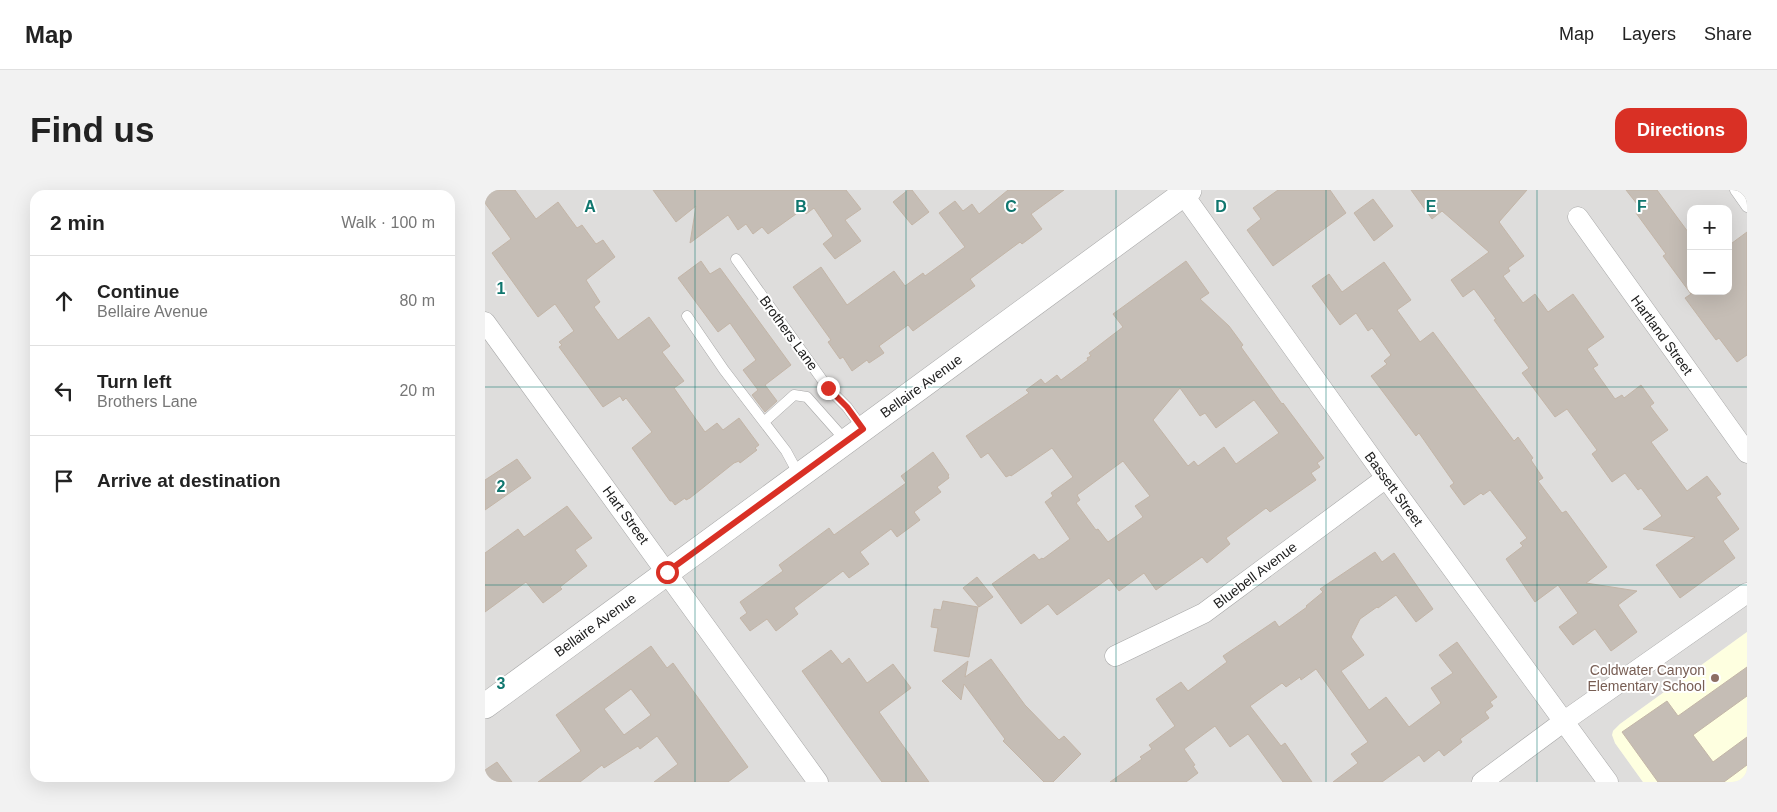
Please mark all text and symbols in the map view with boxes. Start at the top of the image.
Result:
text: Map [25,21,73,48]
text: Map [1559,24,1594,44]
text: Layers [1622,24,1676,44]
text: Share [1704,24,1752,44]
button: Directions [1615,108,1747,153]
text: Find us [30,110,154,149]
text: A [584,198,596,215]
text: B [795,198,807,215]
text: C [1005,198,1017,215]
text: D [1215,198,1227,215]
text: E [1426,198,1437,215]
text: F [1637,198,1647,215]
map controls [1687,205,1732,295]
button: + [1687,205,1732,250]
text: 2 min [50,211,105,234]
text: Walk · 100 m [341,214,435,231]
button: − [1687,250,1732,295]
text: 1 [497,280,506,297]
text: Continue [97,281,179,302]
icon: ahead [50,287,78,315]
text: 80 m [399,292,435,309]
street label: Hartland Street [1628,292,1696,378]
street label: Brothers Lane [757,293,821,373]
text: Bellaire Avenue [97,303,208,320]
street label: Bellaire Avenue [877,351,965,421]
text: Turn left [97,371,172,392]
icon: left [50,377,78,405]
route end [817,377,840,400]
text: 20 m [399,382,435,399]
text: Brothers Lane [97,393,198,410]
street label: Bassett Street [1362,449,1426,529]
icon: arrive [50,467,78,495]
text: Arrive at destination [97,470,281,491]
text: 2 [497,478,506,495]
street label: Hart Street [600,483,652,547]
street label: Bluebell Avenue [1210,538,1300,612]
route start [656,561,679,584]
street label: Bellaire Avenue [551,590,639,660]
place label: Coldwater Canyon Elementary School [1587,662,1705,694]
marker: Coldwater Canyon Elementary School [1709,672,1721,684]
text: 3 [497,675,506,692]

